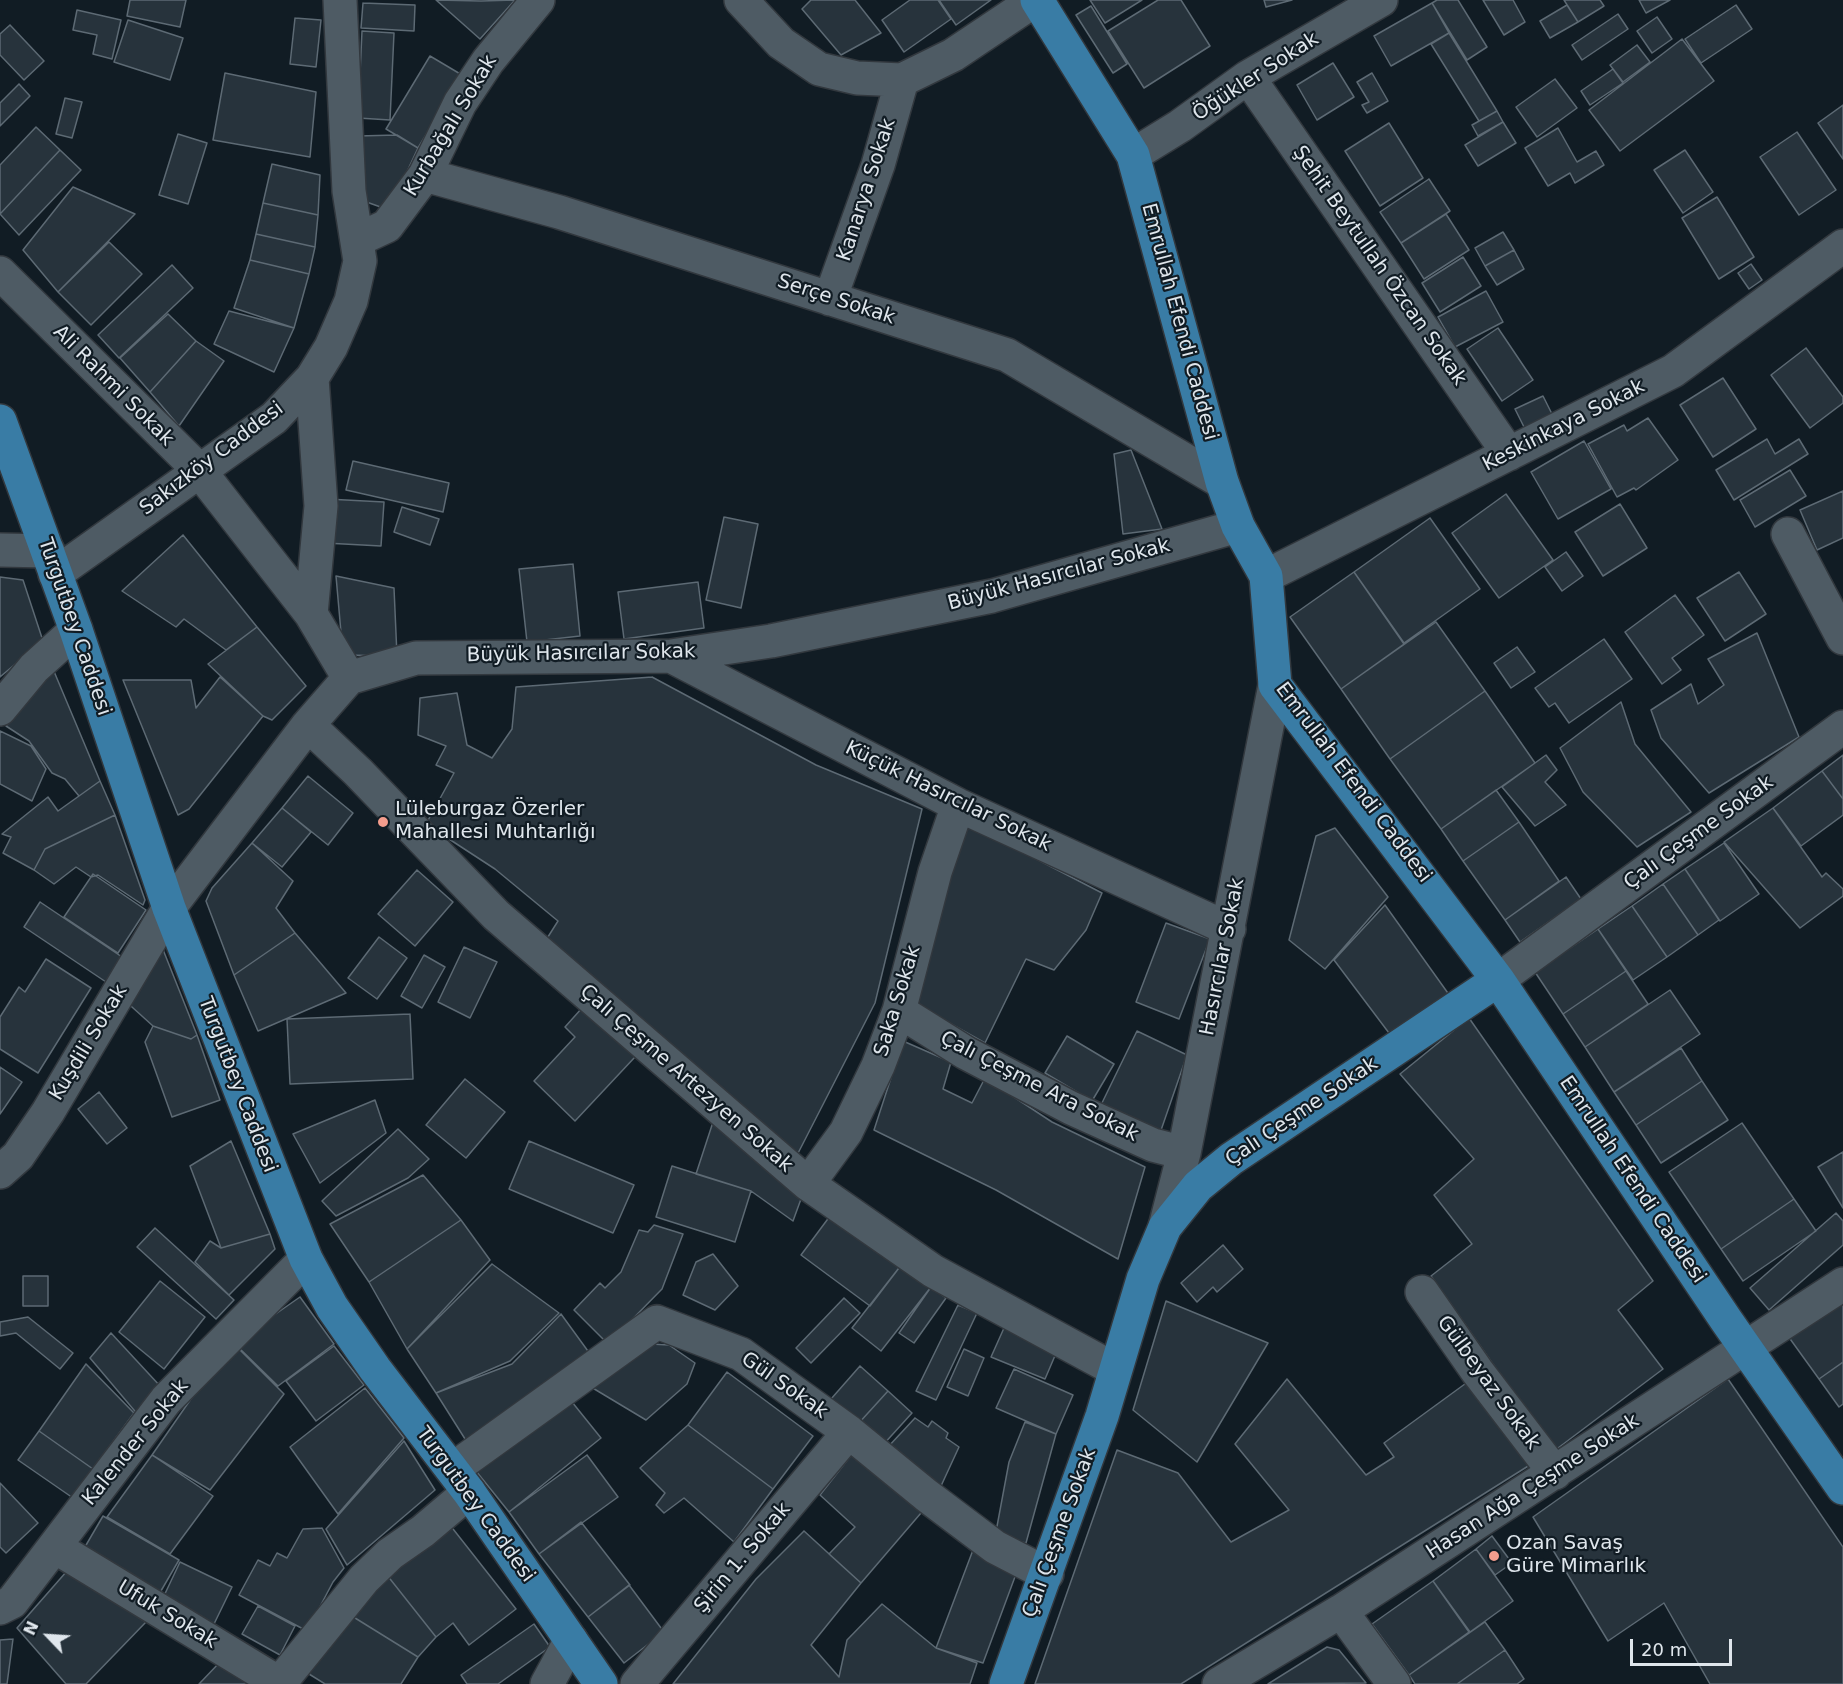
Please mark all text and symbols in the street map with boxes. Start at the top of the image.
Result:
street label: Öğükler Sokak [1189,27,1323,127]
street label: Kurbağalı Sokak [399,51,503,201]
street label: Kanarya Sokak [833,116,901,264]
street label: Şehit Beytullah Özcan Sokak [1287,142,1471,390]
street label: Emrullah Efendi Caddesi [1136,201,1222,443]
street label: Serçe Sokak [774,270,898,330]
street label: Ali Rahmi Sokak [48,321,178,451]
street label: Keskinkaya Sokak [1479,375,1649,477]
street label: Sakızköy Caddesi [135,397,289,521]
street label: Büyük Hasırcılar Sokak [945,534,1173,616]
street label: Turgutbey Caddesi [32,535,116,719]
street label: Büyük Hasırcılar Sokak [466,640,696,668]
street label: Emrullah Efendi Caddesi [1270,678,1436,888]
street label: Küçük Hasırcılar Sokak [841,737,1055,857]
street label: Çalı Çeşme Sokak [1620,771,1778,895]
place label: Lüleburgaz Özerler Mahallesi Muhtarlığı [395,798,595,845]
marker: Lüleburgaz Özerler Mahallesi Muhtarlığı [376,815,390,829]
street label: Hasırcılar Sokak [1196,876,1250,1038]
street label: Saka Sokak [870,943,926,1059]
street label: Çalı Çeşme Artezyen Sokak [575,980,797,1178]
street label: Kuşdili Sokak [45,981,133,1105]
street label: Turgutbey Caddesi [192,994,282,1176]
street label: Çalı Çeşme Ara Sokak [936,1027,1142,1147]
street label: Çalı Çeşme Sokak [1221,1052,1383,1172]
street label: Emrullah Efendi Caddesi [1554,1072,1710,1288]
street label: Gülbeyaz Sokak [1431,1311,1545,1455]
street label: Gül Sokak [736,1347,832,1425]
street label: Kalender Sokak [78,1375,194,1511]
street label: Hasan Ağa Çeşme Sokak [1422,1409,1644,1565]
street label: Turgutbey Caddesi [411,1423,539,1587]
street label: Çalı Çeşme Sokak [1018,1445,1102,1621]
street label: Şirin 1. Sokak [690,1498,796,1618]
place label: Ozan Savaş Güre Mimarlık [1506,1532,1646,1579]
marker: Ozan Savaş Güre Mimarlık [1487,1549,1501,1563]
street label: Ufuk Sokak [113,1576,221,1654]
north arrow [18,1606,78,1666]
text: N [20,1618,43,1638]
scale bar [1633,1627,1735,1665]
text: 20 m [1641,1639,1687,1660]

